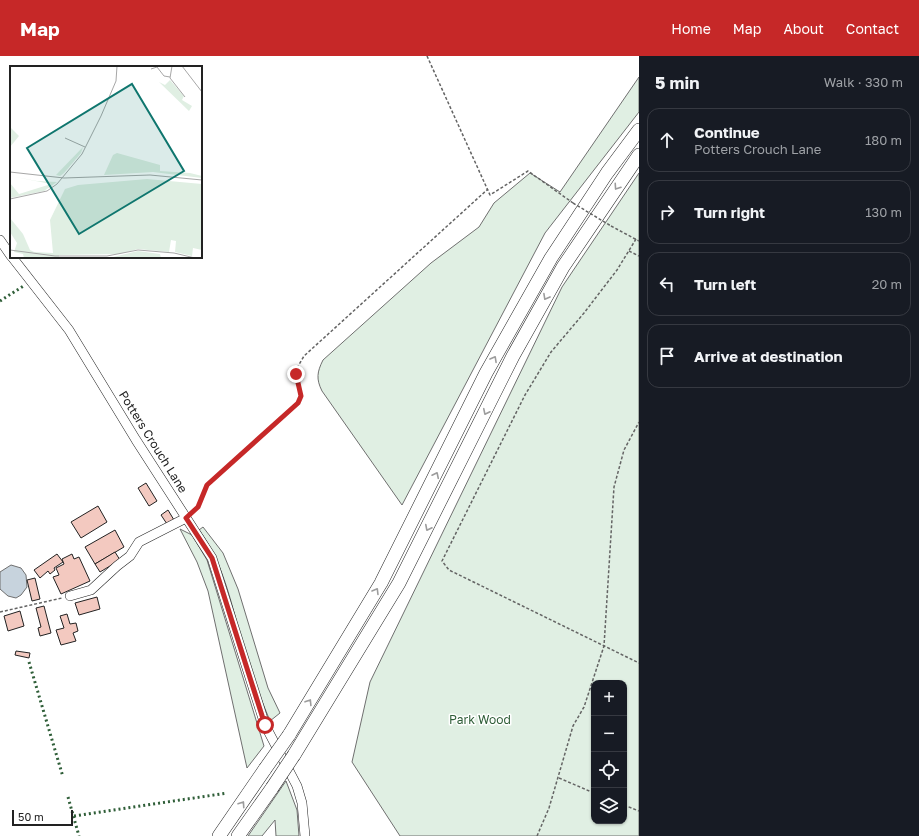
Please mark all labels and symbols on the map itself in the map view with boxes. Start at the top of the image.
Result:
inset map [10,66,202,258]
one-way arrow [615,183,622,190]
one-way arrow [544,292,551,300]
one-way arrow [490,356,497,363]
route end [287,365,305,383]
street label: Potters Crouch Lane [116,388,191,496]
one-way arrow [483,407,491,415]
one-way arrow [431,472,439,479]
one-way arrow [425,524,432,531]
one-way arrow [372,588,379,595]
one-way arrow [305,699,312,706]
park label: Park Wood [449,712,511,727]
route start [256,716,274,734]
one-way arrow [237,801,245,808]
scale bar [12,808,73,827]

